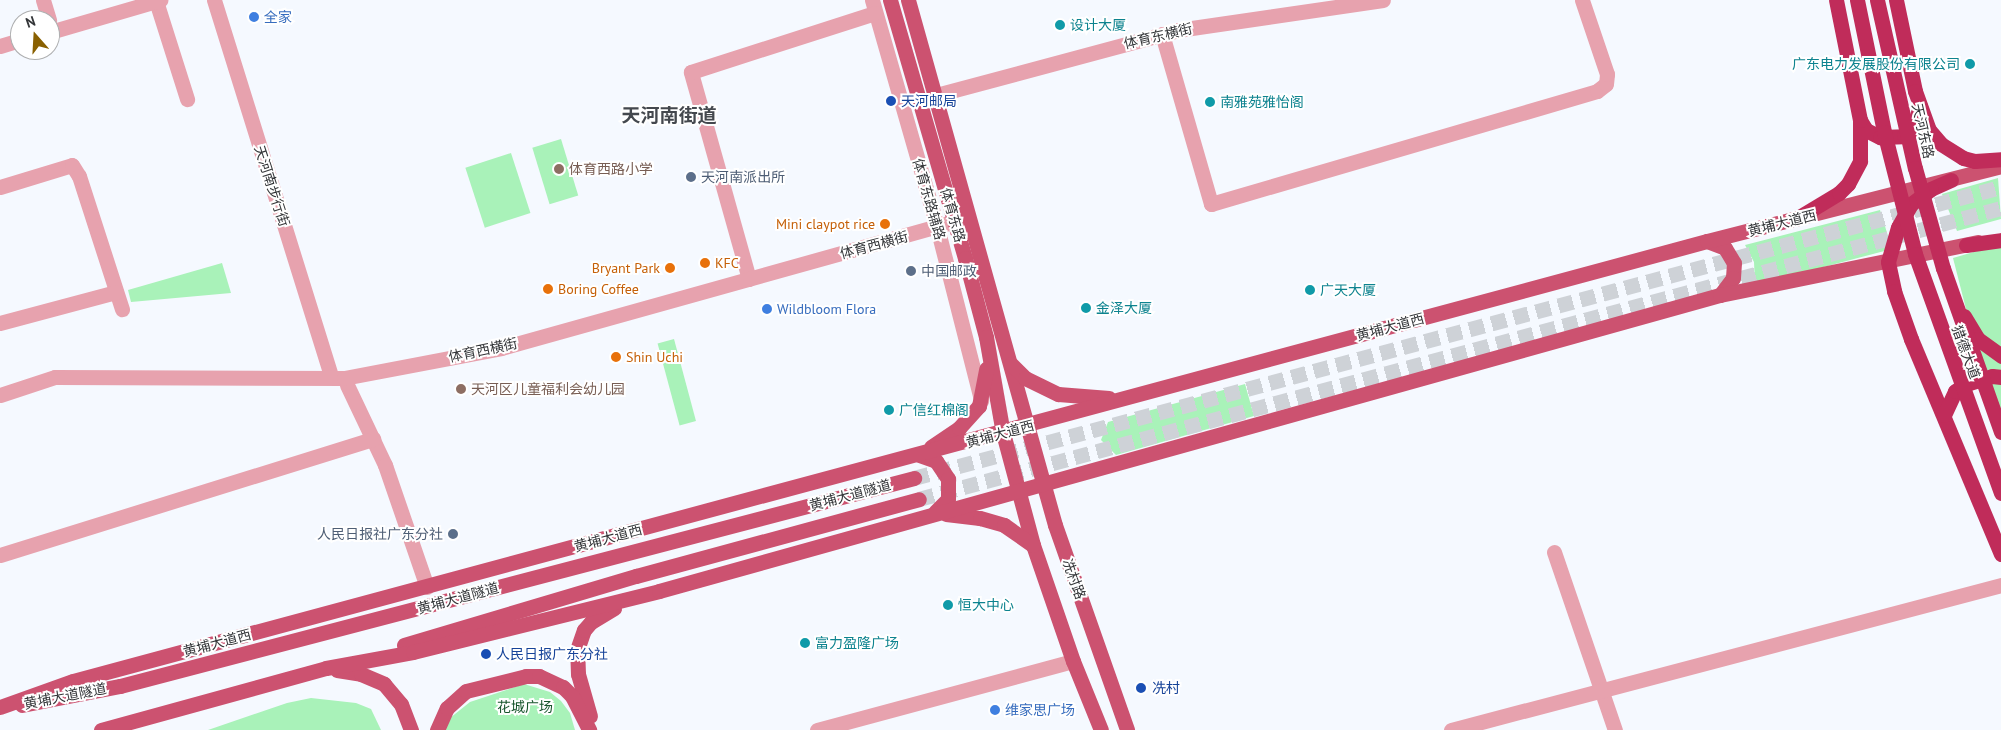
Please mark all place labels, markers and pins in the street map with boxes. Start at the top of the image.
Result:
place label: 全家 [264,9,292,25]
marker: 全家 [248,11,260,23]
place label: 设计大厦 [1070,17,1126,33]
marker: 设计大厦 [1054,19,1066,31]
place label: 广东电力发展股份有限公司 [1792,56,1960,72]
marker: 广东电力发展股份有限公司 [1964,58,1976,70]
place label: 天河邮局 [901,93,957,109]
place label: 南雅苑雅怡阁 [1220,94,1304,110]
marker: 天河邮局 [885,95,897,107]
marker: 南雅苑雅怡阁 [1204,96,1216,108]
place label: 体育西路小学 [569,161,653,177]
marker: 体育西路小学 [553,163,565,175]
place label: 天河南派出所 [701,169,785,185]
marker: 天河南派出所 [685,171,697,183]
place label: Mini claypot rice [776,216,875,232]
marker: Mini claypot rice [879,218,891,230]
place label: KFC [715,255,739,271]
marker: KFC [699,257,711,269]
place label: Bryant Park [592,260,660,276]
marker: Bryant Park [664,262,676,274]
place label: 中国邮政 [921,263,977,279]
marker: 中国邮政 [905,265,917,277]
place label: Boring Coffee [558,281,639,297]
place label: 广天大厦 [1320,282,1376,298]
marker: Boring Coffee [542,283,554,295]
marker: 广天大厦 [1304,284,1316,296]
place label: 金泽大厦 [1096,300,1152,316]
place label: Wildbloom Flora [777,301,876,317]
marker: 金泽大厦 [1080,302,1092,314]
marker: Wildbloom Flora [761,303,773,315]
place label: Shin Uchi [626,349,683,365]
marker: Shin Uchi [610,351,622,363]
place label: 天河区儿童福利会幼儿园 [471,381,625,397]
marker: 天河区儿童福利会幼儿园 [455,383,467,395]
place label: 广信红棉阁 [899,402,969,418]
marker: 广信红棉阁 [883,404,895,416]
place label: 人民日报社广东分社 [317,526,443,542]
marker: 人民日报社广东分社 [447,528,459,540]
place label: 恒大中心 [958,597,1014,613]
marker: 恒大中心 [942,599,954,611]
place label: 富力盈隆广场 [815,635,899,651]
marker: 富力盈隆广场 [799,637,811,649]
place label: 人民日报广东分社 [496,646,608,662]
marker: 人民日报广东分社 [480,648,492,660]
place label: 冼村 [1152,680,1180,696]
marker: 冼村 [1134,681,1148,695]
place label: 维家思广场 [1005,702,1075,718]
marker: 维家思广场 [989,704,1001,716]

